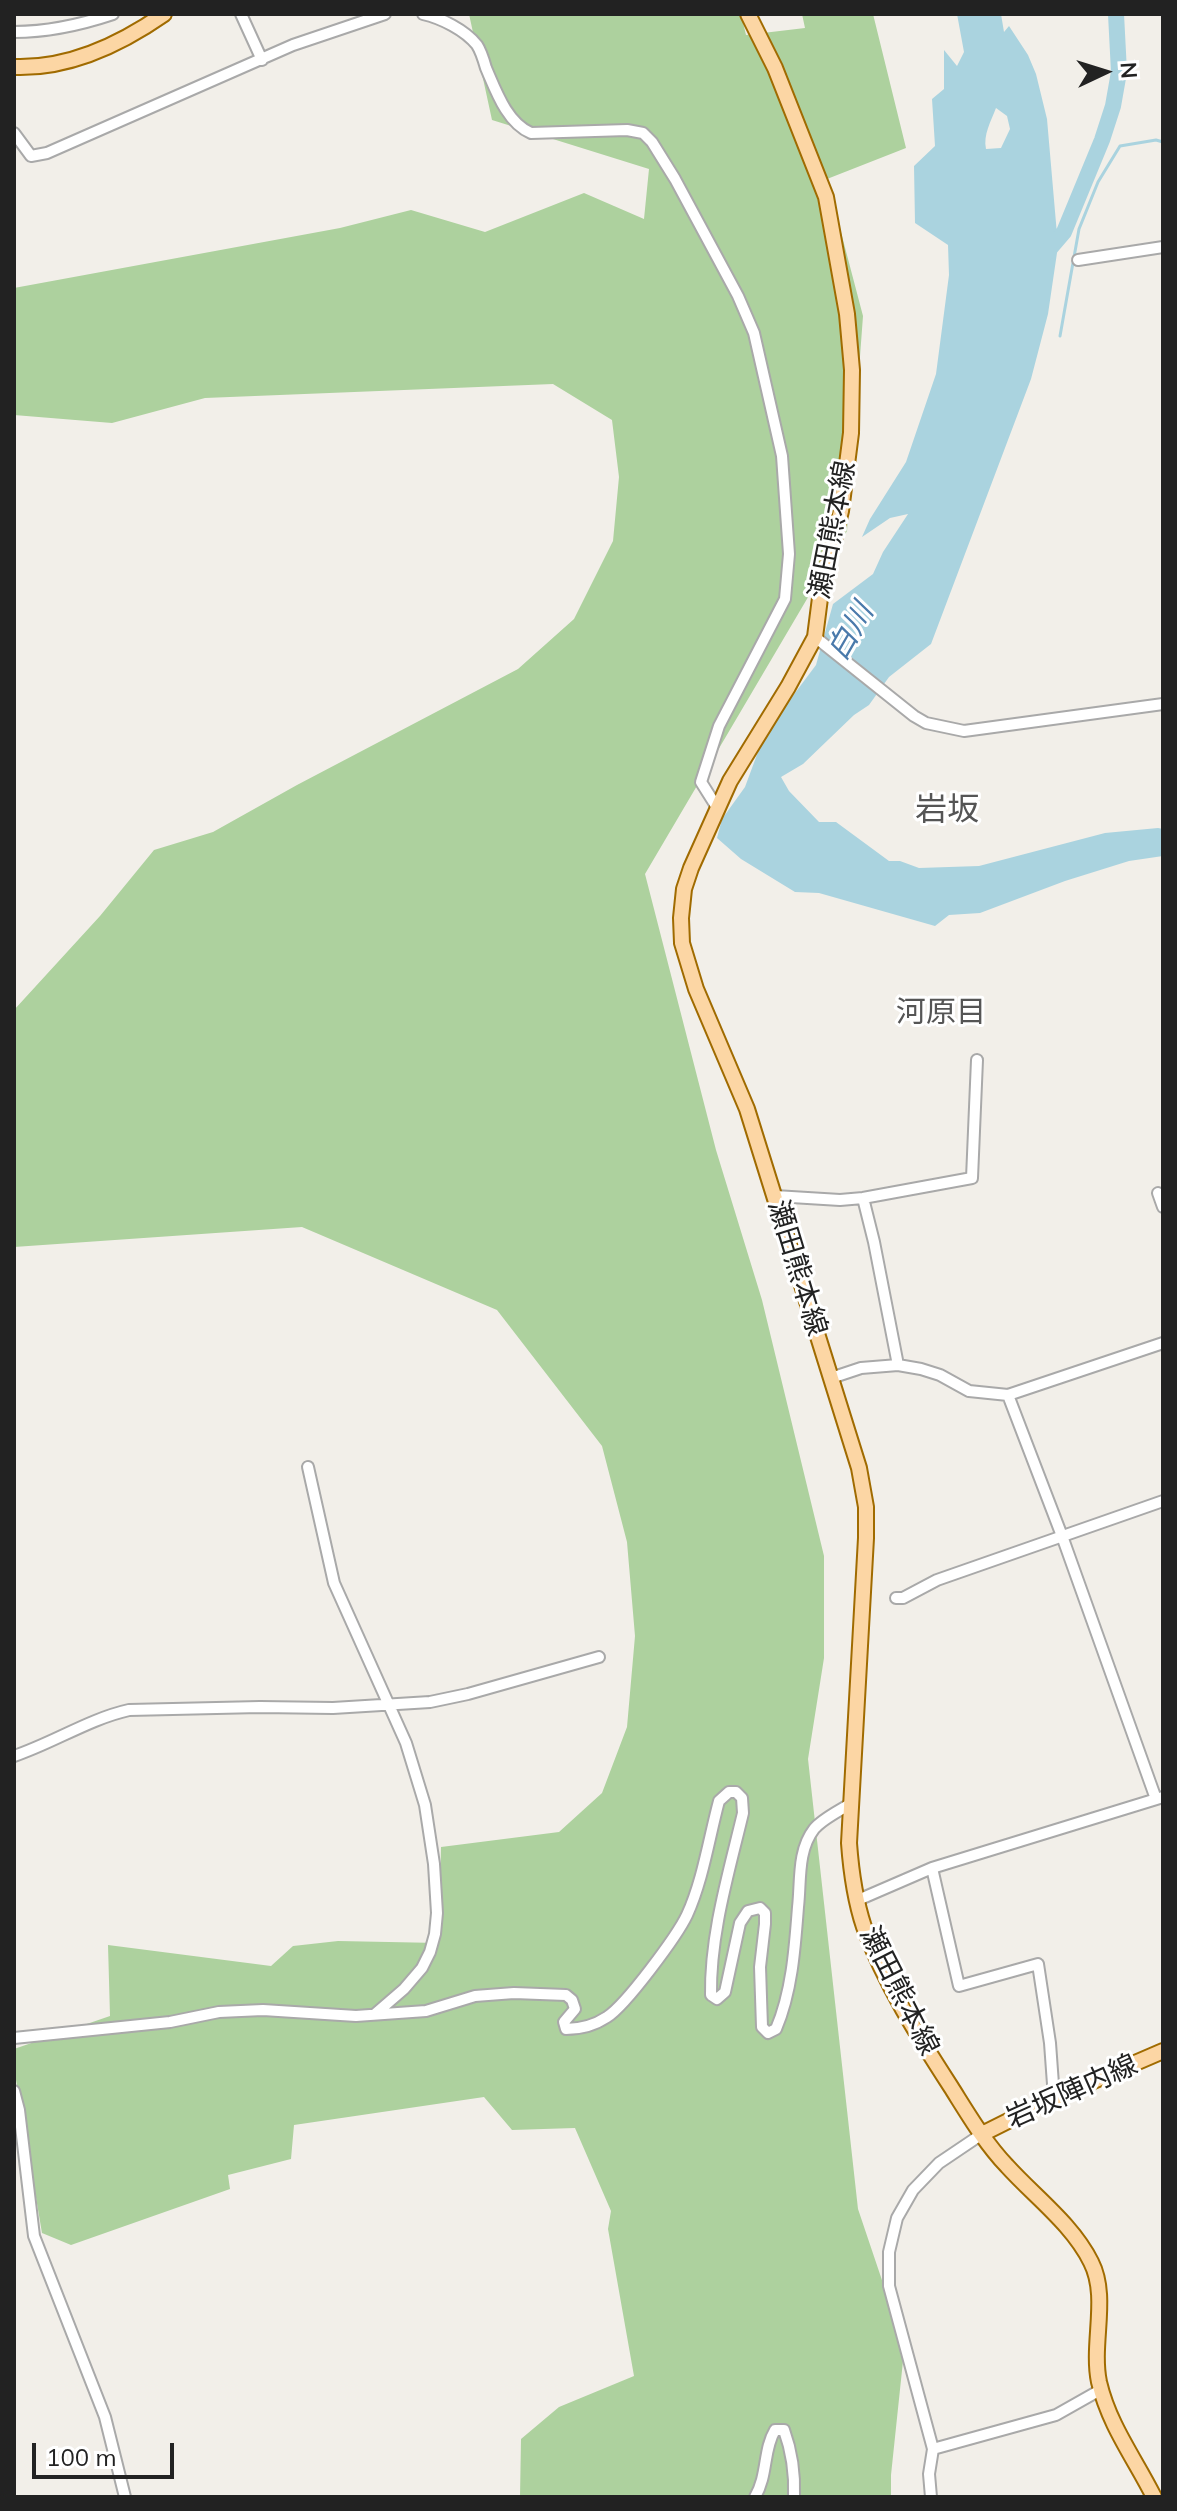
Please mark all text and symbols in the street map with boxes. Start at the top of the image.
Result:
north arrow [1065,32,1145,112]
text: N [1114,61,1143,80]
street label: 瀬田熊本線 [803,458,863,602]
water label: 白川 [820,597,882,667]
district label: 岩坂 [915,791,979,829]
district label: 河原目 [896,995,986,1031]
street label: 瀬田熊本線 [760,1196,834,1340]
street label: 瀬田熊本線 [852,1921,946,2061]
street label: 岩坂陣内線 [1001,2048,1143,2136]
scale bar [36,2427,178,2477]
text: 100 m [46,2442,117,2472]

